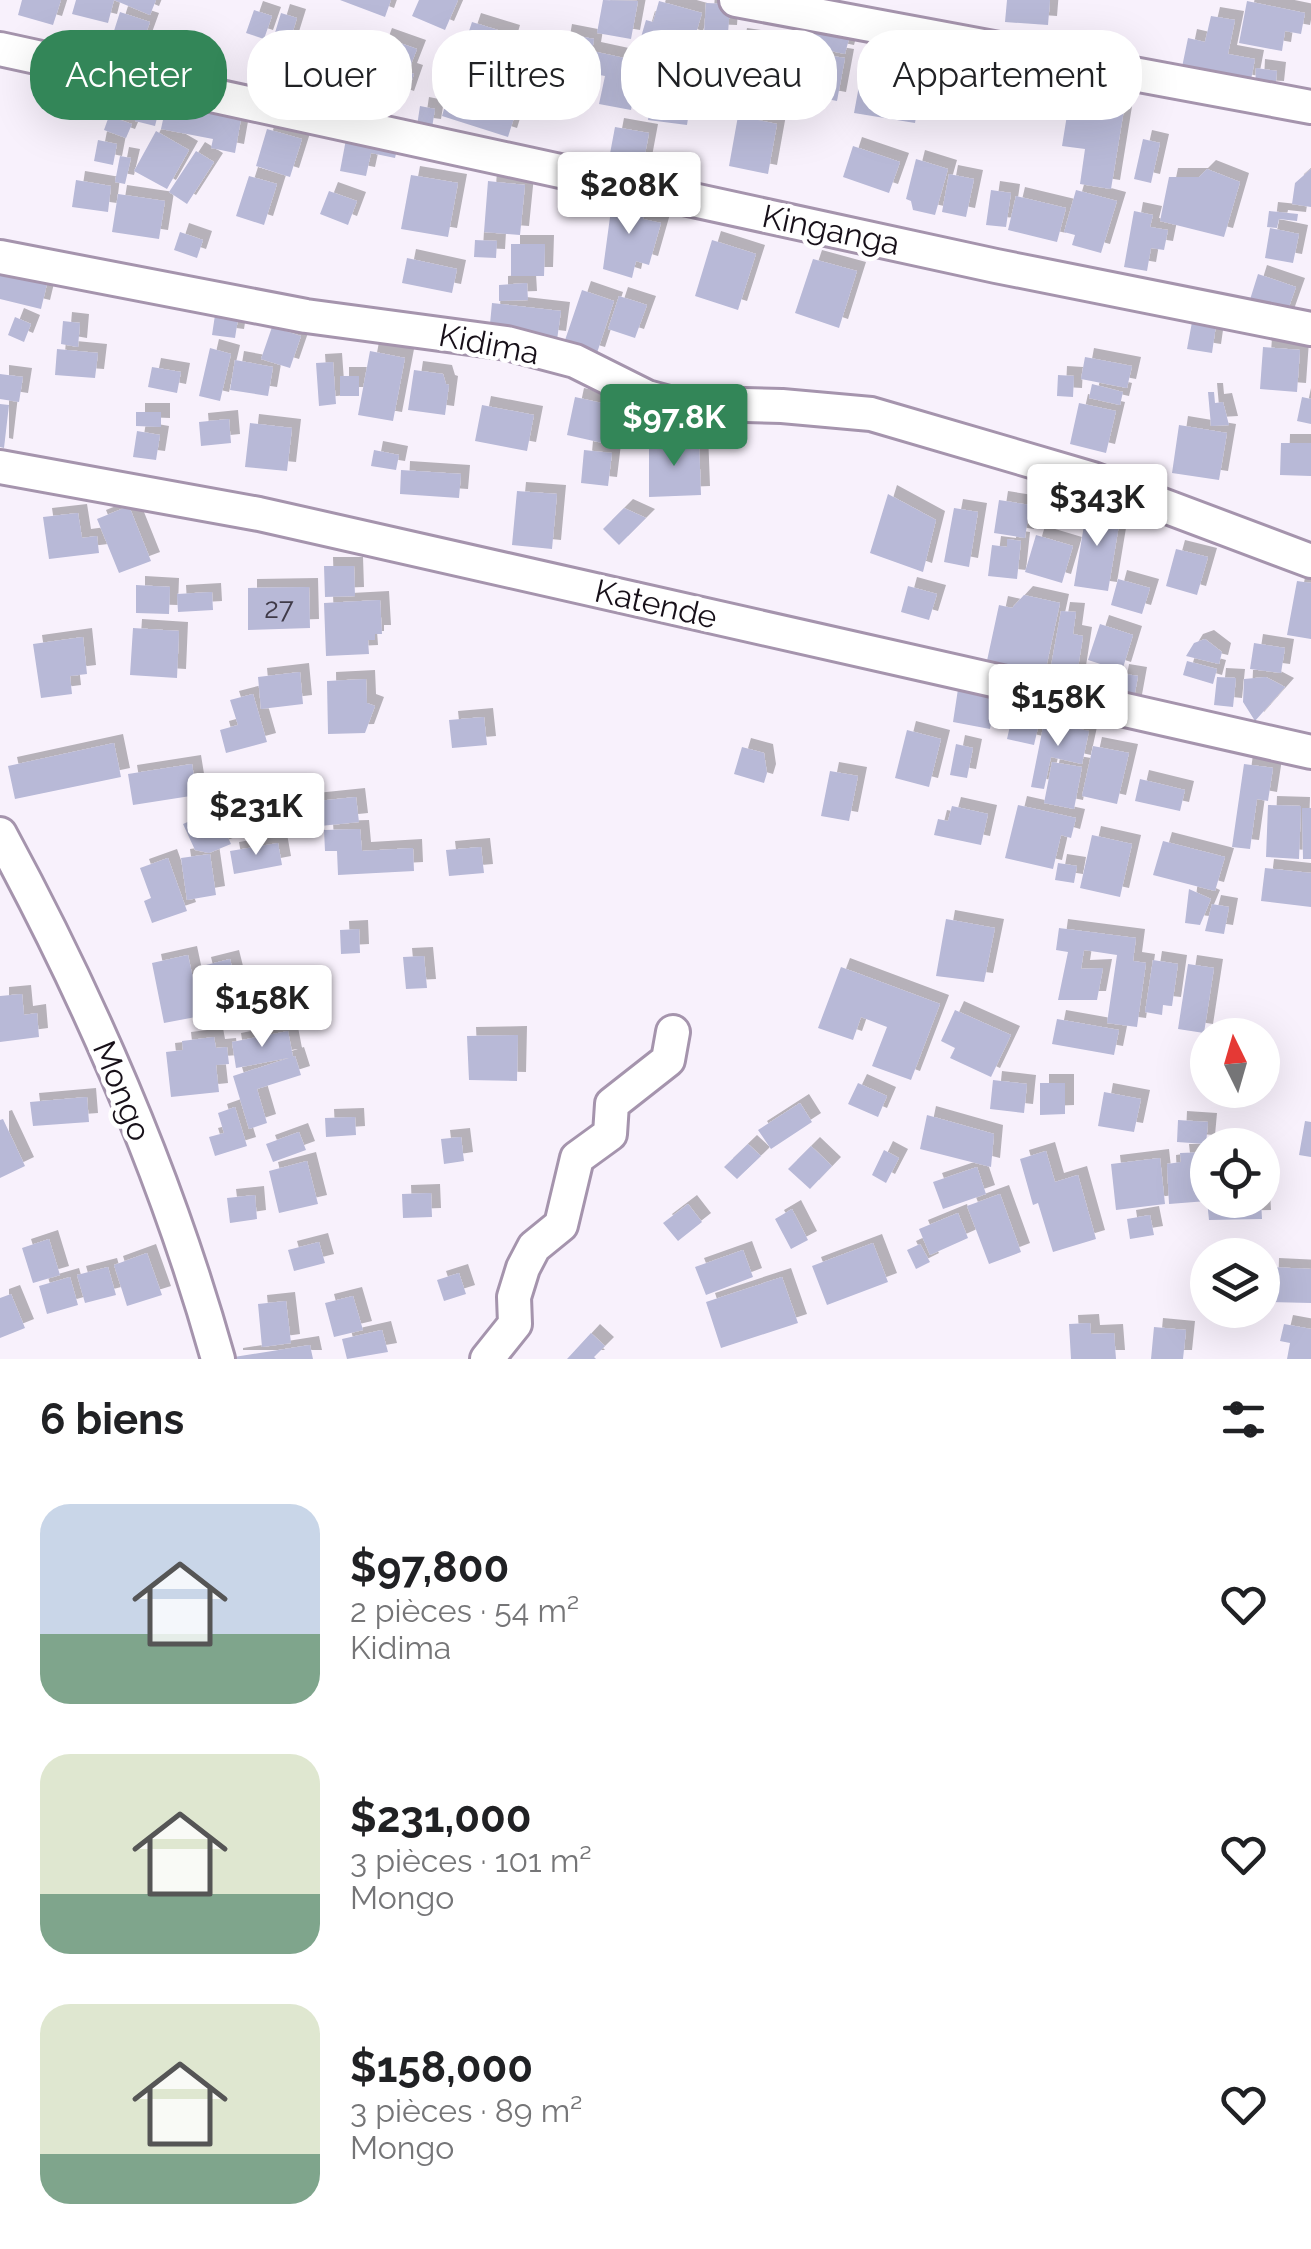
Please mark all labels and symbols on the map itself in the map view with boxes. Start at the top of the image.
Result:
pin: $208K [559,152,699,237]
street label: Kinganga [759,197,903,262]
street label: Kidima [436,316,542,371]
pin: $97.8K [593,384,755,469]
pin: $343K [1027,464,1167,549]
street label: Katende [591,571,721,636]
house number: 27 [264,592,294,625]
pin: $158K [988,664,1128,749]
pin: $231K [186,773,326,858]
pin: $158K [192,965,332,1050]
north arrow [1190,1018,1280,1108]
street label: Mongo [86,1036,159,1146]

